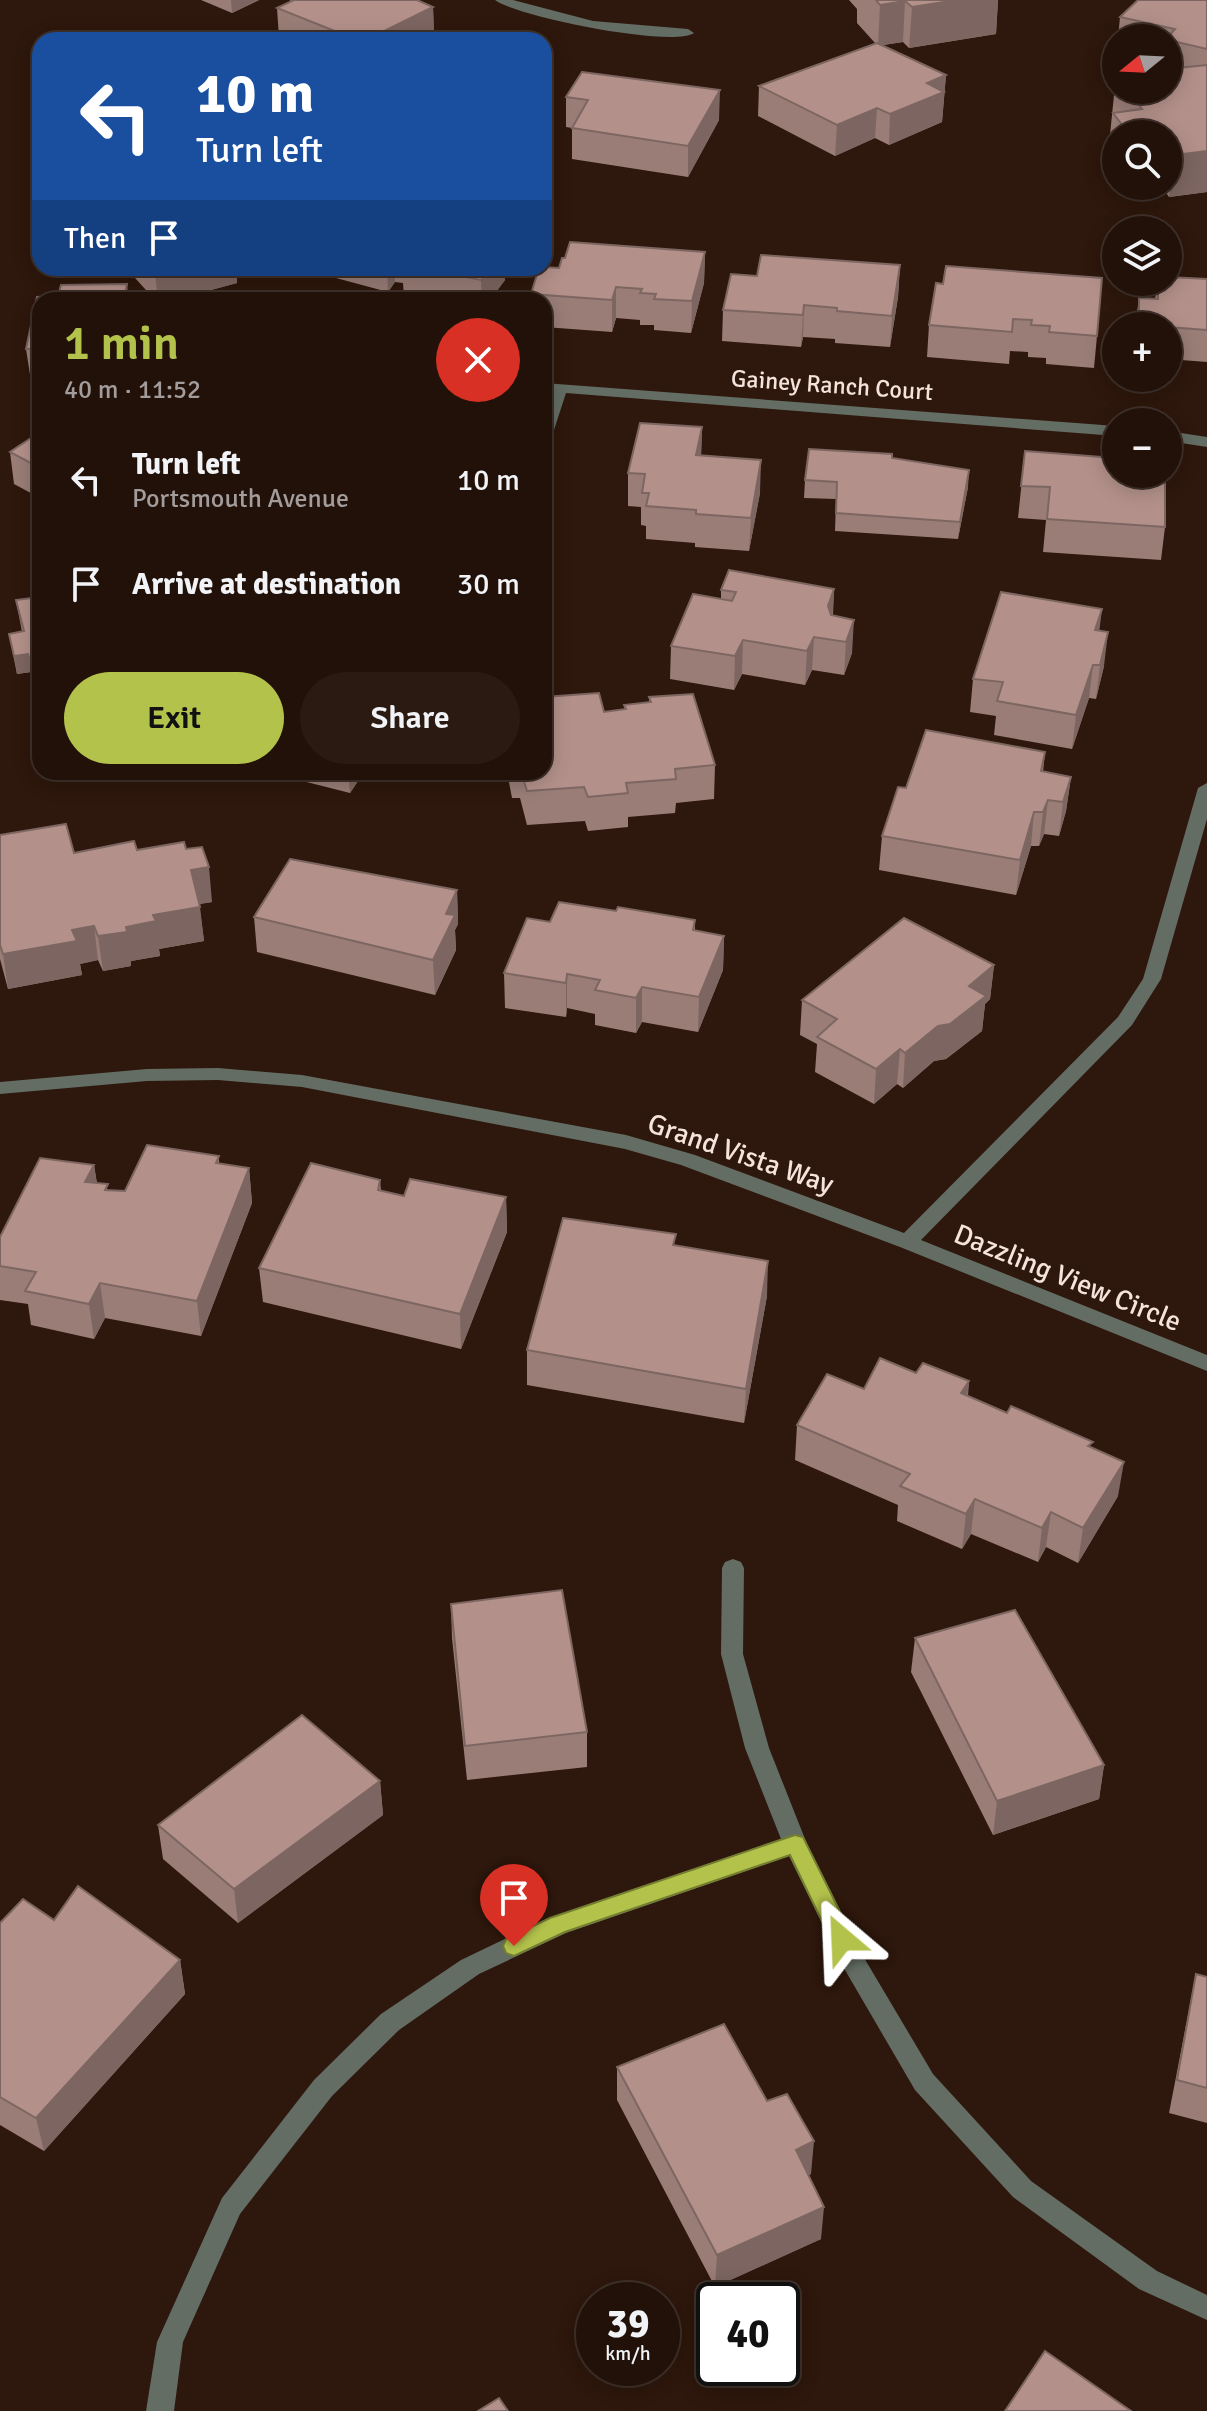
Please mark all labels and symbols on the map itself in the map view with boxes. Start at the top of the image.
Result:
north arrow [1102,24,1182,104]
street label: Gainey Ranch Court [730,363,934,407]
street label: Grand Vista Way [643,1106,838,1202]
street label: Dazzling View Circle [949,1217,1186,1339]
pin [480,1864,548,1946]
position arrow [800,1897,884,1981]
speed limit sign: 40 [696,2282,800,2386]

